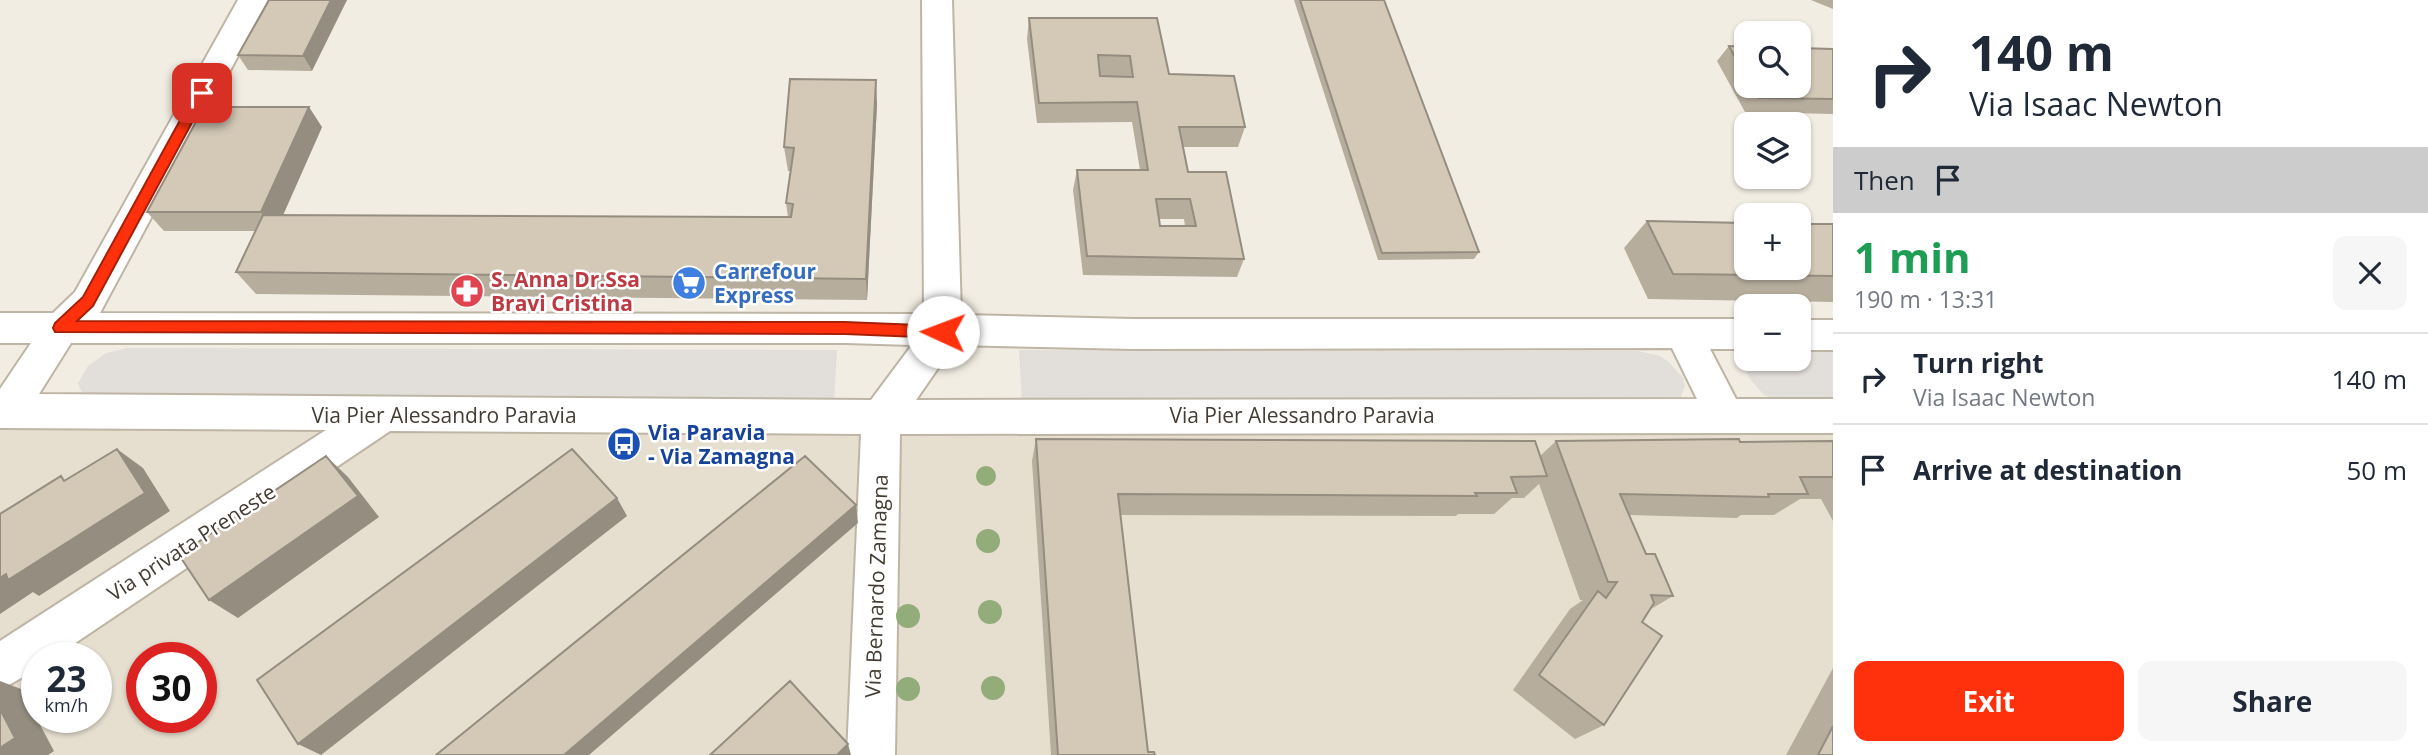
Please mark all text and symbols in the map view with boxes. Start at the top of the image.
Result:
text: 140 m [1969,19,2114,85]
map controls [1734,21,1811,371]
button: search [1734,21,1811,98]
icon: right [1854,28,1945,119]
pin [172,63,232,123]
icon: arrive [183,74,221,112]
text: Via Isaac Newton [1969,82,2223,125]
button: layers [1734,112,1811,189]
icon: arrive [1929,161,1967,199]
text: Then [1854,162,1915,198]
button: + [1734,203,1811,280]
text: 1 min [1854,228,1971,285]
button: close [2333,236,2407,310]
place label: Carrefour Express [714,257,816,309]
supermarket icon: Carrefour Express [670,264,708,302]
place label: S. Anna Dr.Ssa Bravi Cristina [491,265,640,317]
pharmacy icon: S. Anna Dr.Ssa Bravi Cristina [448,272,486,310]
text: 190 m · 13:31 [1854,283,1997,315]
button: − [1734,294,1811,371]
position arrow [906,295,980,369]
text: Turn right [1913,345,2044,381]
icon: right [1854,360,1892,398]
text: 140 m [2332,361,2407,397]
text: Via Isaac Newton [1913,381,2095,413]
street label: Via Pier Alessandro Paravia [311,401,577,429]
street label: Via Pier Alessandro Paravia [1169,401,1435,429]
place label: Via Paravia - Via Zamagna [648,418,795,470]
bus stop icon: Via Paravia - Via Zamagna [605,425,643,463]
icon: arrive [1854,451,1892,489]
text: Arrive at destination [1913,452,2182,488]
text: 50 m [2346,452,2407,488]
street label: Via Bernardo Zamagna [858,474,894,698]
street label: Via privata Preneste [101,477,281,607]
speed limit sign: 30 [126,642,217,733]
text: 23 [46,655,87,702]
button: Exit [1854,661,2124,741]
button: Share [2138,661,2407,741]
text: km/h [45,693,88,717]

